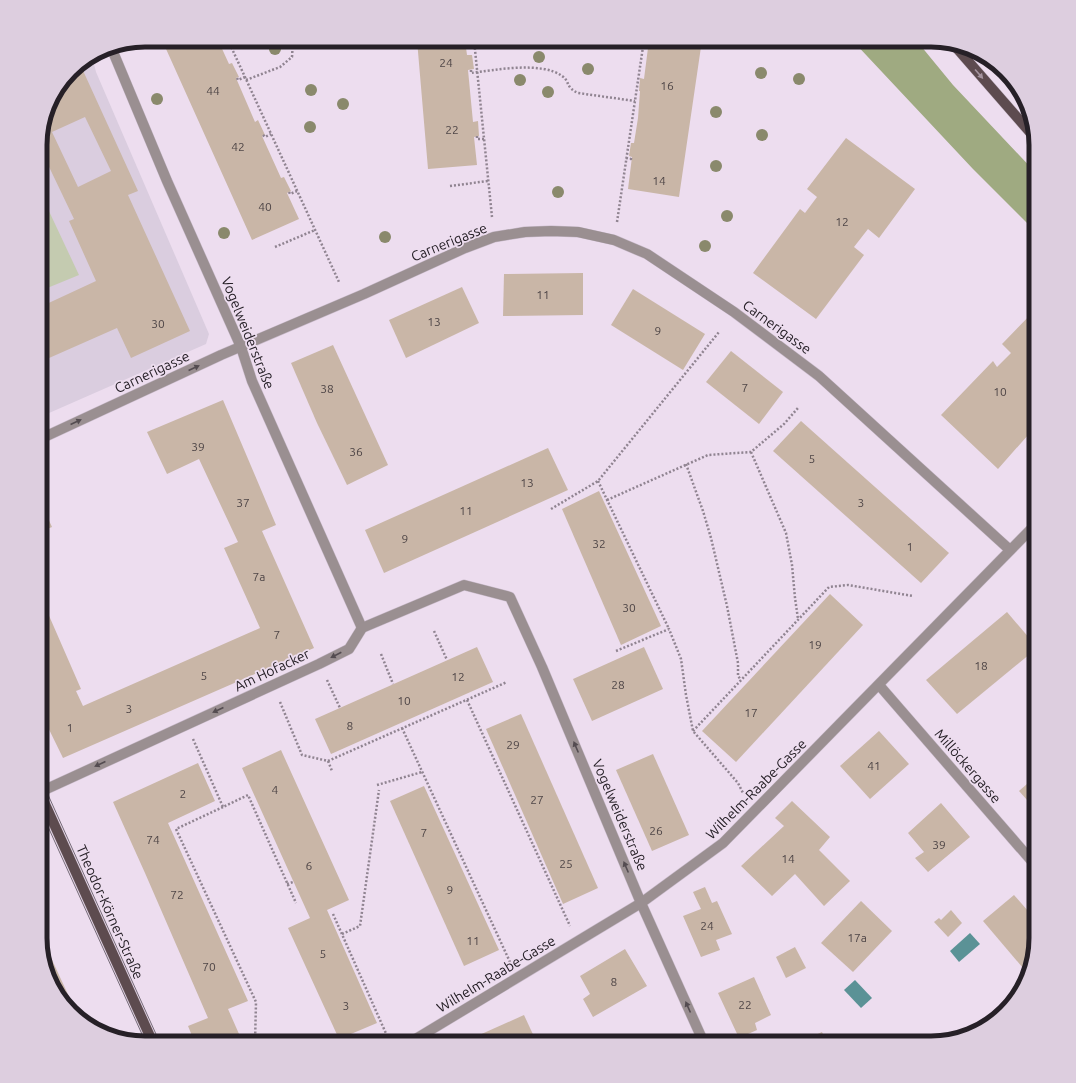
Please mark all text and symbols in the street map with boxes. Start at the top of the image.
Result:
house number: 24 [439,56,453,69]
one-way arrow [975,69,984,79]
house number: 16 [660,79,674,92]
house number: 44 [206,84,220,97]
house number: 22 [445,123,459,136]
house number: 42 [231,140,245,153]
house number: 14 [652,174,666,187]
house number: 40 [258,200,272,213]
house number: 12 [835,215,849,228]
street label: Carnerigasse [409,219,489,265]
street label: Vogelweiderstraße [218,275,278,391]
house number: 11 [536,288,550,301]
street label: Carnerigasse [740,297,814,357]
house number: 13 [427,315,441,328]
house number: 30 [151,317,165,330]
house number: 9 [655,324,661,337]
street label: Carnerigasse [112,348,192,396]
one-way arrow [188,365,199,371]
house number: 7 [742,381,748,394]
house number: 38 [320,382,334,395]
house number: 10 [993,385,1007,398]
one-way arrow [70,419,81,425]
house number: 39 [191,440,205,453]
house number: 36 [349,445,363,458]
house number: 5 [809,452,815,465]
house number: 13 [520,476,534,489]
house number: 37 [236,496,250,509]
house number: 3 [858,496,864,509]
house number: 11 [459,504,473,517]
house number: 9 [402,532,408,545]
house number: 32 [592,537,606,550]
house number: 1 [907,540,913,553]
house number: 7a [253,570,265,583]
house number: 30 [622,601,636,614]
house number: 7 [274,628,280,641]
house number: 19 [808,638,822,651]
street label: Am Hofacker [232,645,313,694]
one-way arrow [330,652,342,658]
house number: 18 [974,659,988,672]
house number: 5 [201,669,207,682]
house number: 12 [451,670,465,683]
house number: 28 [611,678,625,691]
house number: 10 [397,694,411,707]
house number: 3 [126,702,132,715]
house number: 17 [744,706,758,719]
one-way arrow [212,707,224,713]
house number: 8 [347,719,354,732]
house number: 1 [67,721,73,734]
street label: Millöckergasse [932,726,1004,806]
street label: Wilhelm-Raabe-Gasse [703,736,809,842]
house number: 29 [506,738,520,751]
one-way arrow [573,741,579,752]
street label: Vogelweiderstraße [589,757,651,873]
house number: 41 [867,759,881,772]
one-way arrow [94,761,106,767]
house number: 4 [272,783,279,796]
house number: 2 [180,787,186,800]
house number: 27 [530,793,544,806]
house number: 26 [649,824,663,837]
house number: 7 [421,826,427,839]
house number: 74 [146,833,160,846]
house number: 39 [932,838,946,851]
street label: Theodor-Körner-Straße [73,842,147,982]
house number: 14 [781,852,795,865]
house number: 25 [559,857,573,870]
house number: 6 [306,859,313,872]
one-way arrow [623,860,629,872]
house number: 9 [447,883,453,896]
house number: 72 [170,888,184,901]
house number: 24 [700,919,714,932]
house number: 17a [847,931,867,944]
street label: Wilhelm-Raabe-Gasse [434,932,558,1016]
house number: 11 [466,934,480,947]
house number: 5 [320,947,326,960]
house number: 70 [202,960,216,973]
house number: 8 [611,975,618,988]
house number: 22 [738,998,752,1011]
house number: 3 [343,999,349,1012]
one-way arrow [685,1002,691,1013]

